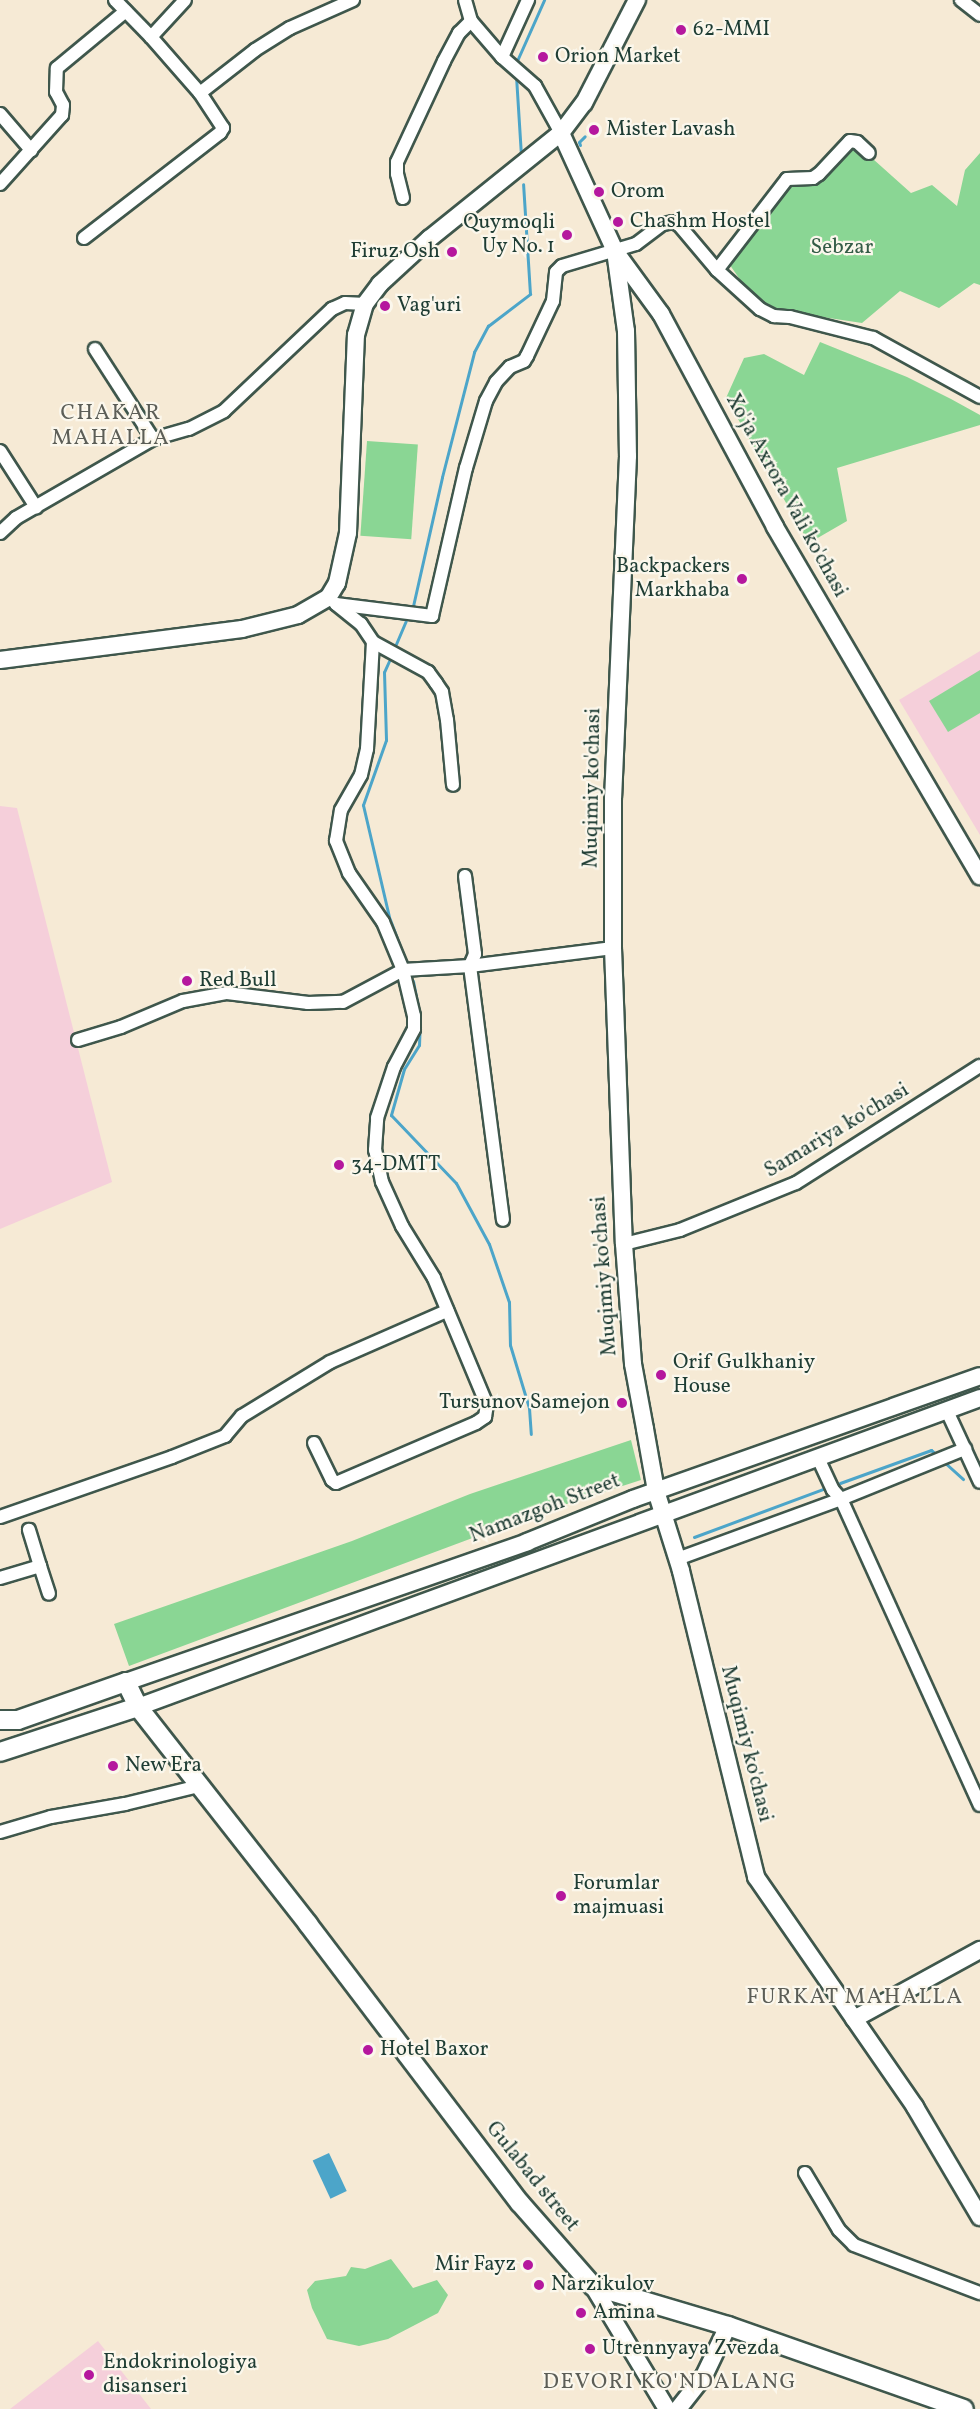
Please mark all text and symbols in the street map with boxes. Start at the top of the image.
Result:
place label: 62-MMI [693,17,770,43]
marker: 62-MMI [674,23,688,37]
place label: Orion Market [555,44,681,70]
marker: Orion Market [536,50,550,64]
place label: Mister Lavash [606,117,736,143]
marker: Mister Lavash [587,123,601,137]
place label: Orom [611,179,665,205]
marker: Orom [592,185,606,199]
place label: Chashm Hostel [630,209,770,235]
place label: Quymoqli Uy No. 1 [463,210,555,260]
marker: Chashm Hostel [611,215,625,229]
marker: Quymoqli Uy No. 1 [560,228,574,242]
park label: Sebzar [811,235,873,261]
place label: Firuz Osh [350,239,440,265]
marker: Firuz Osh [445,245,459,259]
place label: Vag'uri [397,293,461,319]
marker: Vag'uri [378,299,392,313]
street label: Xo'ja Axrora Vali ko'chasi [719,390,853,602]
district label: CHAKAR MAHALLA [52,400,170,452]
place label: Backpackers Markhaba [616,554,730,604]
marker: Backpackers Markhaba [735,572,749,586]
street label: Muqimiy ko'chasi [579,707,607,869]
place label: Red Bull [199,968,276,994]
marker: Red Bull [180,974,194,988]
street label: Samariya ko'chasi [760,1078,914,1184]
place label: 34-DMTT [351,1152,440,1178]
marker: 34-DMTT [332,1158,346,1172]
street label: Muqimiy ko'chasi [587,1195,623,1357]
place label: Orif Gulkhaniy House [673,1350,813,1400]
marker: Orif Gulkhaniy House [654,1368,668,1382]
place label: Tursunov Samejon [438,1390,610,1416]
marker: Tursunov Samejon [615,1396,629,1410]
street label: Namazgoh Street [466,1469,624,1549]
street label: Muqimiy ko'chasi [714,1663,778,1825]
place label: New Era [125,1753,203,1779]
marker: New Era [106,1759,120,1773]
place label: Forumlar majmuasi [573,1871,664,1921]
marker: Forumlar majmuasi [554,1889,568,1903]
district label: FURKAT MAHALLA [746,1985,964,2011]
place label: Hotel Baxor [380,2037,488,2063]
marker: Hotel Baxor [361,2043,375,2057]
street label: Gulabad street [480,2117,584,2237]
place label: Mir Fayz [435,2252,516,2278]
marker: Mir Fayz [521,2258,535,2272]
place label: Narzikulov [551,2272,654,2298]
marker: Narzikulov [532,2278,546,2292]
place label: Amina [593,2300,656,2326]
marker: Amina [574,2306,588,2320]
place label: Utrennyaya Zvezda [602,2336,780,2362]
marker: Utrennyaya Zvezda [583,2342,597,2356]
place label: Endokrinologiya disanseri [103,2350,257,2400]
marker: Endokrinologiya disanseri [80,2366,98,2384]
district label: DEVORI KO'NDALANG [543,2370,797,2396]

